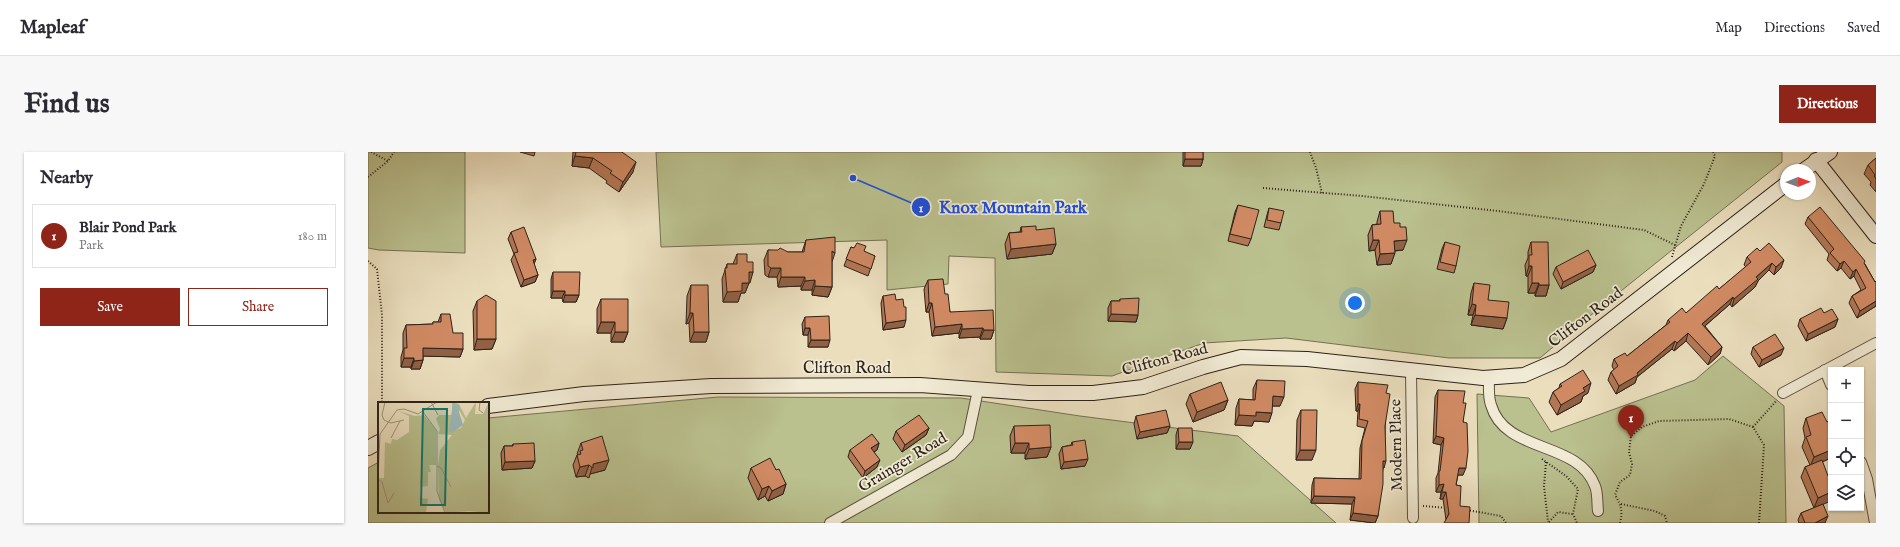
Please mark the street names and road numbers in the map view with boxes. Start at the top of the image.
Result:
street label: Clifton Road [1545,283,1628,352]
street label: Clifton Road [1120,339,1211,381]
street label: Clifton Road [803,359,892,379]
street label: Modern Place [1386,399,1408,491]
street label: Grainger Road [855,428,951,497]

